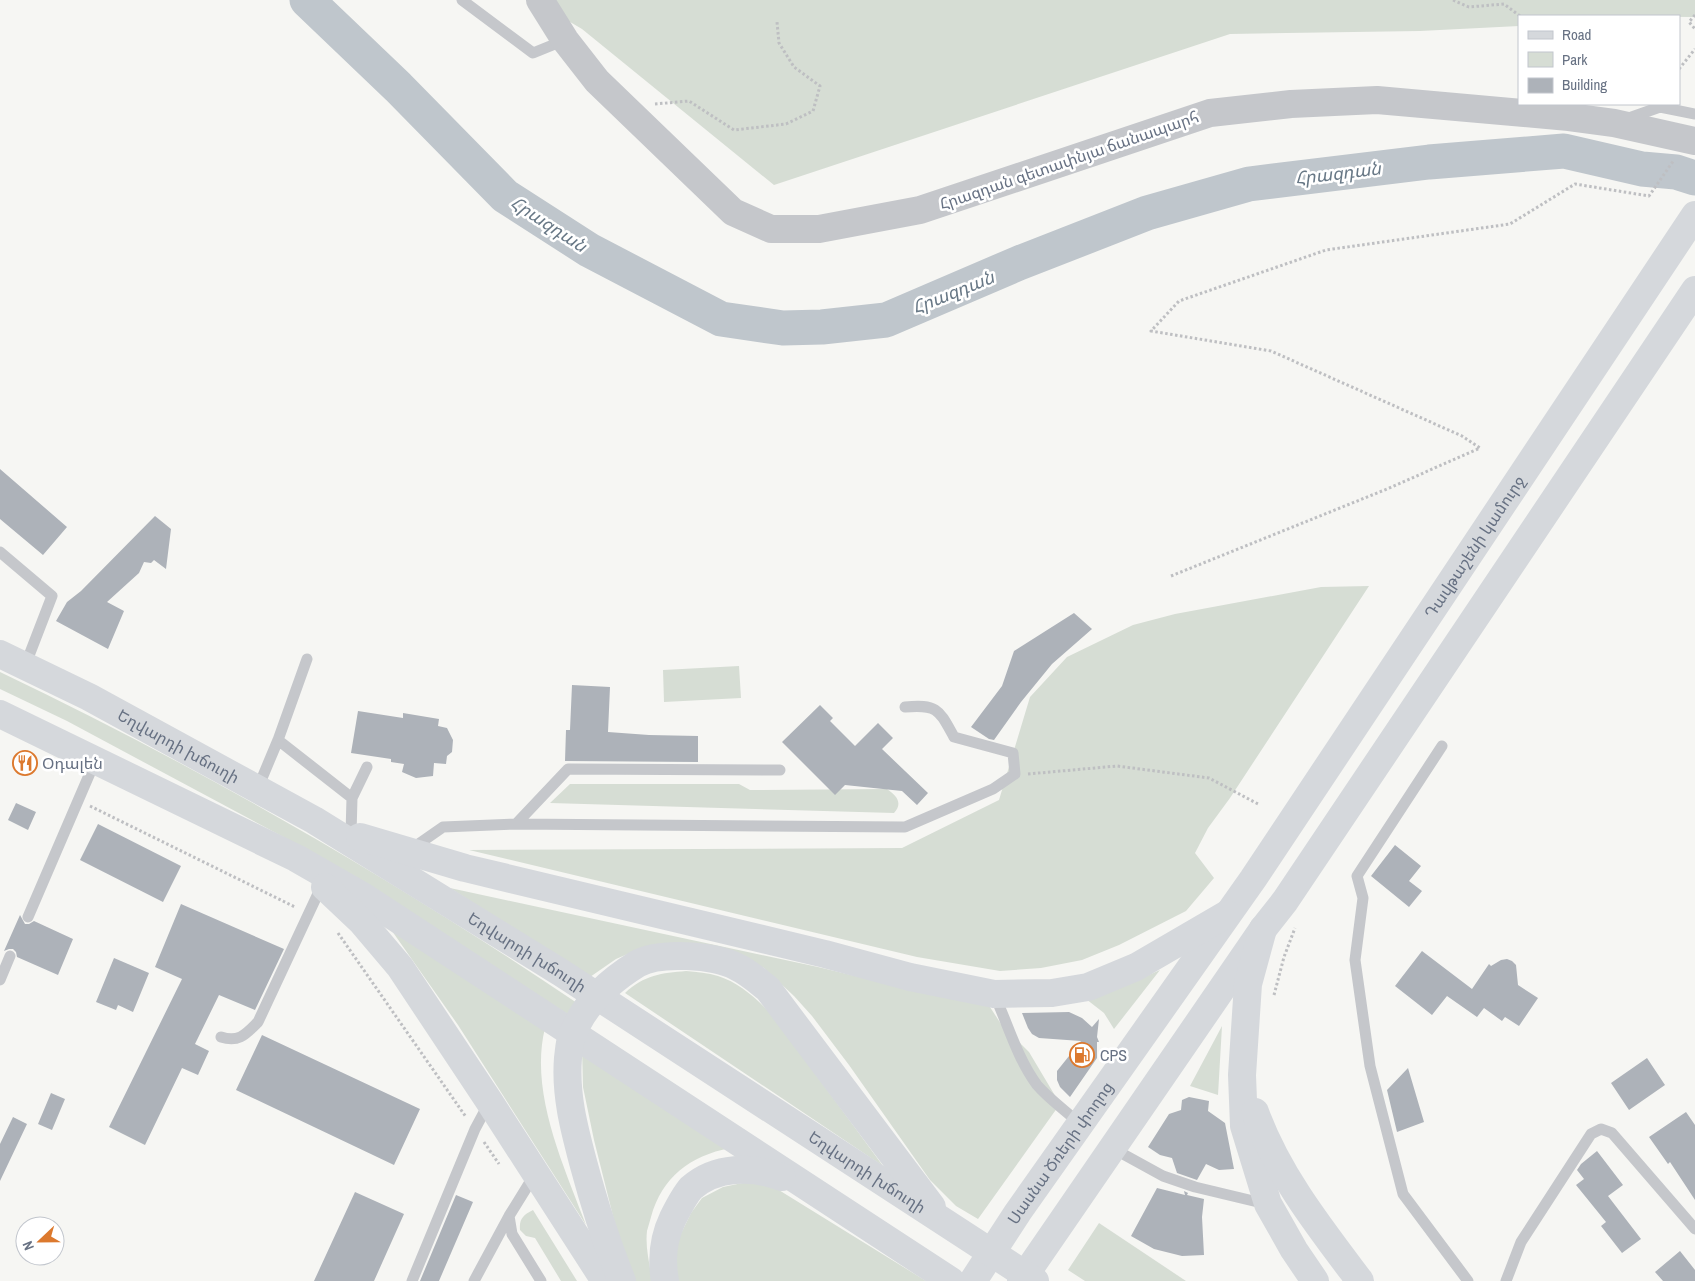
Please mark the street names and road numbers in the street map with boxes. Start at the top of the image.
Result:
street label: Հրազդան գետափնյա ճանապարհ [936,105,1202,215]
street label: Դավթաշենի կամուրջ [1419,471,1530,622]
street label: Եղվարդի խճուղի [114,704,244,788]
street label: Եղվարդի խճուղի [464,907,591,997]
street label: Սասնա Ծռերի փողոց [1002,1077,1118,1229]
street label: Եղվարդի խճուղի [804,1126,930,1218]

